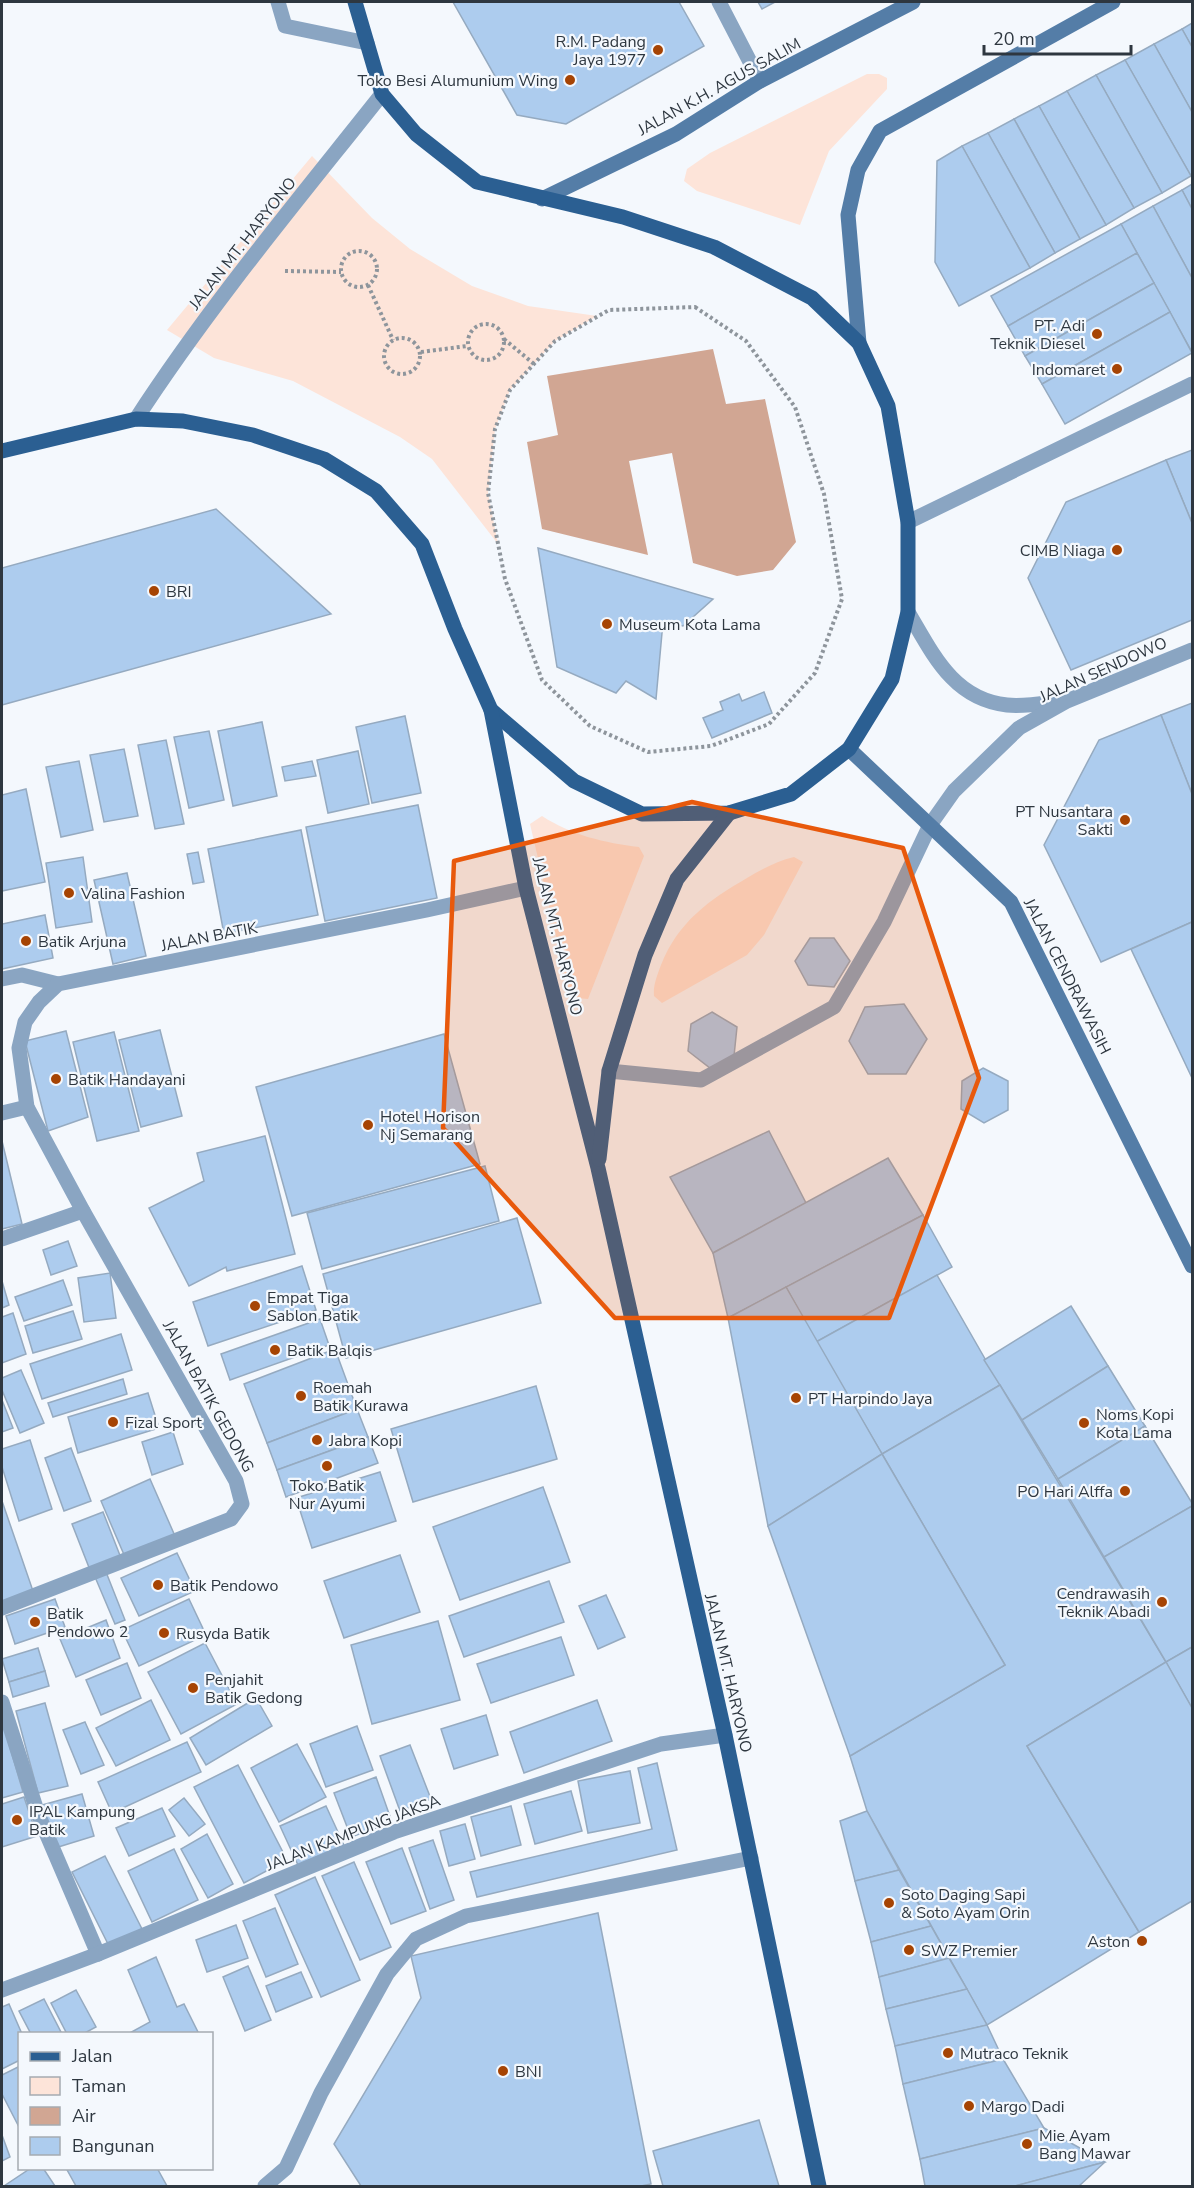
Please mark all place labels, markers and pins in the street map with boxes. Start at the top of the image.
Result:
place label: R.M. Padang Jaya 1977 [556,31,646,71]
marker: R.M. Padang Jaya 1977 [651,43,665,57]
place label: Toko Besi Alumunium Wing [358,70,558,92]
marker: Toko Besi Alumunium Wing [563,73,577,87]
place label: PT. Adi Teknik Diesel [990,315,1085,355]
marker: PT. Adi Teknik Diesel [1090,327,1104,341]
place label: Indomaret [1032,359,1105,381]
marker: Indomaret [1110,362,1124,376]
place label: CIMB Niaga [1020,540,1105,562]
marker: CIMB Niaga [1110,543,1124,557]
place label: BRI [166,581,192,603]
marker: BRI [147,584,161,598]
place label: Museum Kota Lama [619,614,761,636]
marker: Museum Kota Lama [600,617,614,631]
place label: PT Nusantara Sakti [1015,801,1113,841]
marker: PT Nusantara Sakti [1118,813,1132,827]
place label: Valina Fashion [80,883,185,905]
marker: Valina Fashion [62,886,76,900]
place label: Batik Arjuna [38,931,126,953]
marker: Batik Arjuna [19,934,33,948]
place label: Batik Handayani [68,1069,186,1091]
marker: Batik Handayani [49,1072,63,1086]
place label: Hotel Horison Nj Semarang [380,1106,480,1146]
marker: Hotel Horison Nj Semarang [361,1118,375,1132]
place label: Empat Tiga Sablon Batik [267,1287,359,1327]
marker: Empat Tiga Sablon Batik [248,1299,262,1313]
place label: Batik Balqis [287,1340,372,1362]
marker: Batik Balqis [268,1343,282,1357]
place label: Roemah Batik Kurawa [313,1377,408,1417]
place label: PT Harpindo Jaya [808,1388,933,1410]
marker: Roemah Batik Kurawa [294,1389,308,1403]
marker: PT Harpindo Jaya [789,1391,803,1405]
place label: Noms Kopi Kota Lama [1096,1404,1174,1444]
place label: Fizal Sport [125,1412,202,1434]
marker: Fizal Sport [106,1415,120,1429]
marker: Noms Kopi Kota Lama [1077,1416,1091,1430]
place label: Jabra Kopi [328,1430,402,1452]
marker: Jabra Kopi [310,1433,324,1447]
marker: Toko Batik Nur Ayumi [320,1459,334,1473]
place label: Toko Batik Nur Ayumi [289,1475,365,1515]
place label: PO Hari Alffa [1017,1481,1113,1503]
marker: PO Hari Alffa [1118,1484,1132,1498]
place label: Batik Pendowo [170,1575,279,1597]
marker: Batik Pendowo [151,1578,165,1592]
place label: Cendrawasih Teknik Abadi [1057,1583,1150,1623]
marker: Cendrawasih Teknik Abadi [1155,1595,1169,1609]
place label: Batik Pendowo 2 [47,1603,128,1643]
marker: Batik Pendowo 2 [28,1615,42,1629]
place label: Rusyda Batik [176,1623,271,1645]
marker: Rusyda Batik [157,1626,171,1640]
place label: Penjahit Batik Gedong [205,1669,303,1709]
marker: Penjahit Batik Gedong [186,1681,200,1695]
place label: IPAL Kampung Batik [29,1801,136,1841]
marker: IPAL Kampung Batik [10,1813,24,1827]
place label: Soto Daging Sapi & Soto Ayam Orin [901,1884,1030,1924]
marker: Soto Daging Sapi & Soto Ayam Orin [882,1896,896,1910]
place label: Aston [1087,1931,1130,1953]
marker: Aston [1135,1934,1149,1948]
place label: SWZ Premier [921,1940,1018,1962]
marker: SWZ Premier [902,1943,916,1957]
place label: Mutraco Teknik [960,2043,1069,2065]
marker: Mutraco Teknik [941,2046,955,2060]
place label: BNI [515,2061,542,2083]
marker: BNI [496,2064,510,2078]
place label: Margo Dadi [981,2096,1065,2118]
marker: Margo Dadi [962,2099,976,2113]
place label: Mie Ayam Bang Mawar [1039,2125,1131,2165]
marker: Mie Ayam Bang Mawar [1020,2137,1034,2151]

